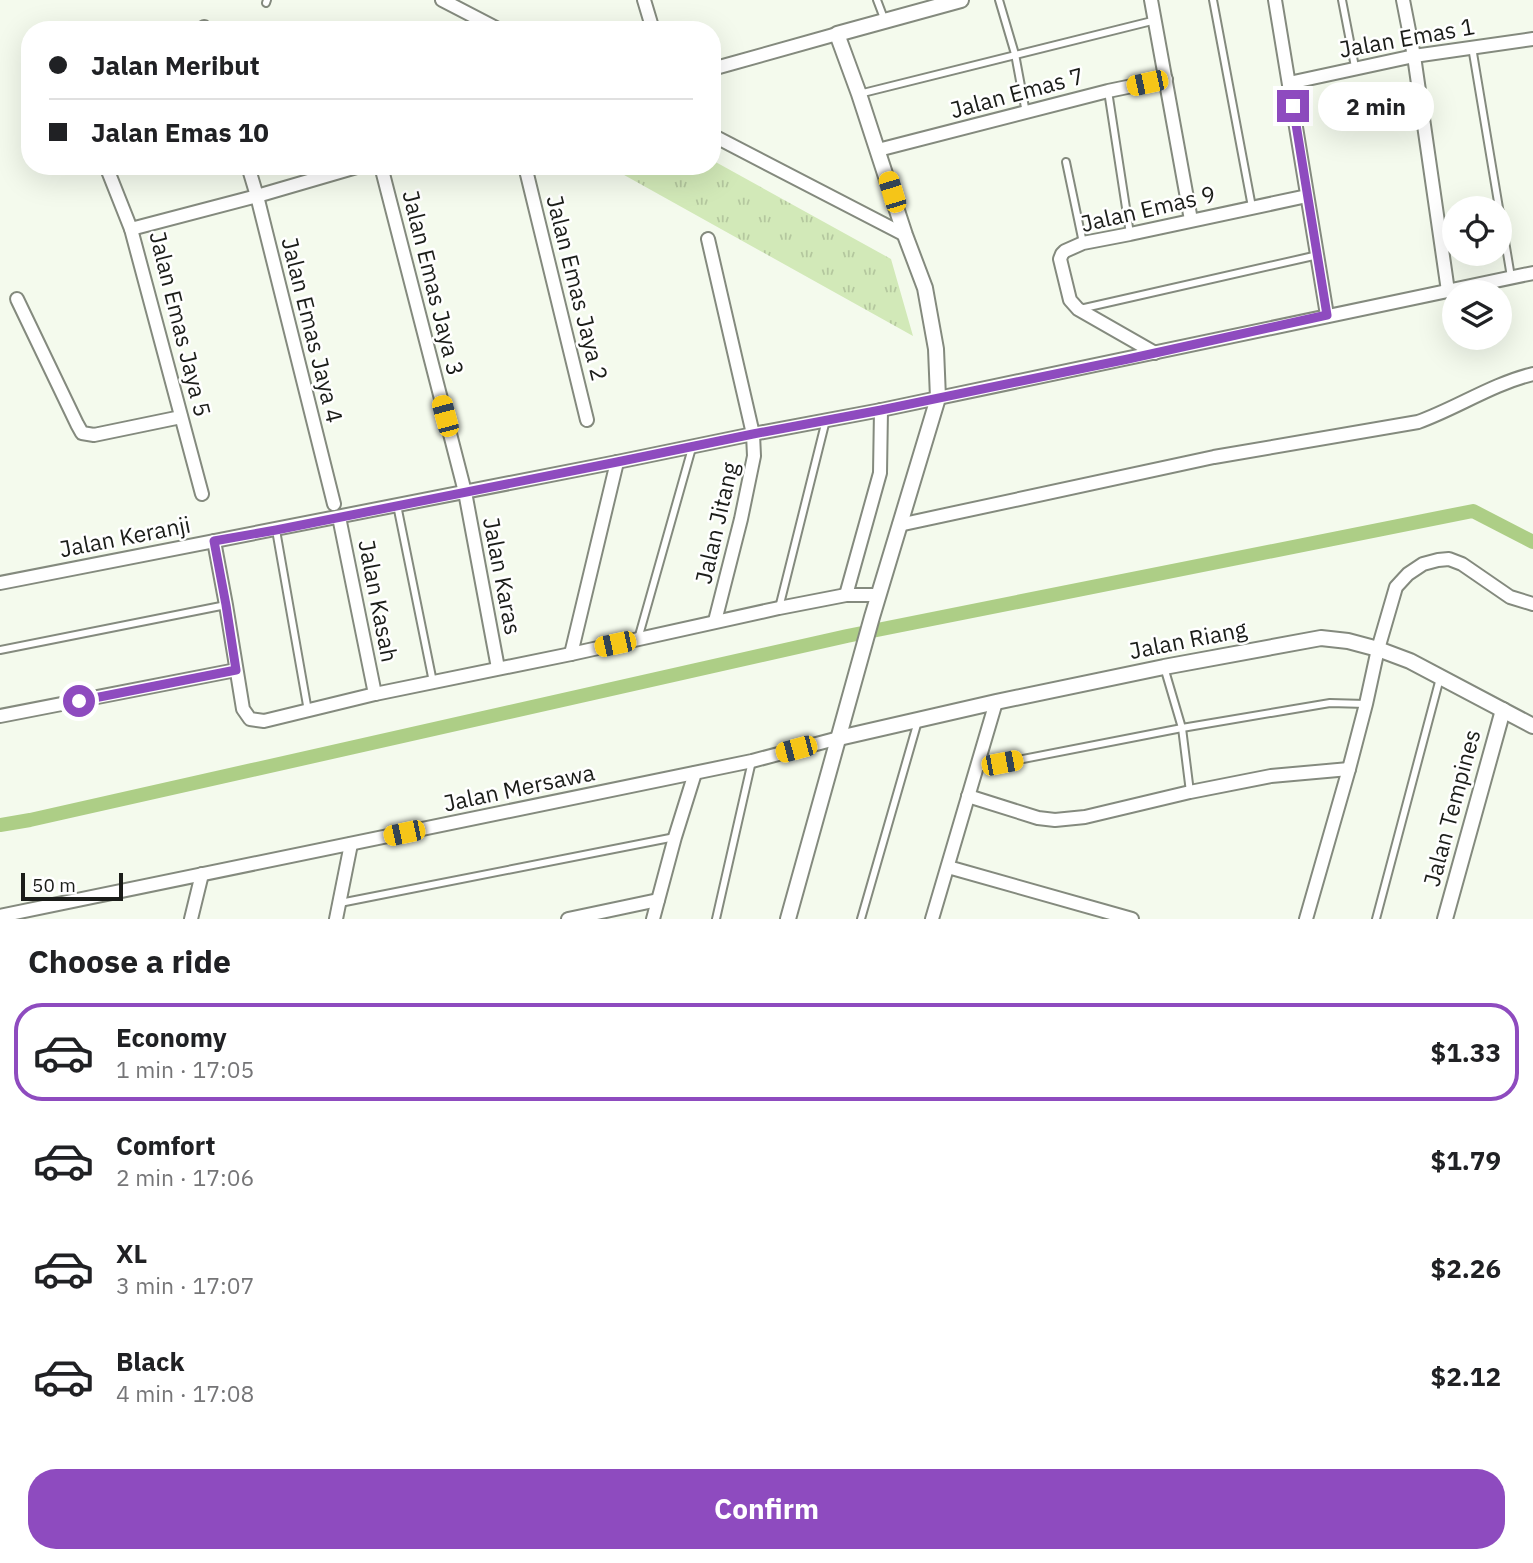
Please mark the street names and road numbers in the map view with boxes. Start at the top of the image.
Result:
street label: Jalan Emas 1 [1337,10,1477,64]
street label: Jalan Emas 7 [947,60,1087,124]
street label: Jalan Emas 9 [1078,178,1218,238]
street label: Jalan Emas Jaya 3 [396,187,472,379]
street label: Jalan Emas Jaya 2 [540,192,616,384]
street label: Jalan Emas Jaya 5 [143,228,219,420]
street label: Jalan Emas Jaya 4 [275,234,351,426]
street label: Jalan Jitang [687,459,745,587]
street label: Jalan Keranji [57,509,193,563]
street label: Jalan Karas [477,514,529,637]
street label: Jalan Kasah [352,537,406,665]
street label: Jalan Riang [1127,613,1249,665]
street label: Jalan Tempines [1416,726,1486,890]
street label: Jalan Mersawa [440,756,597,818]

